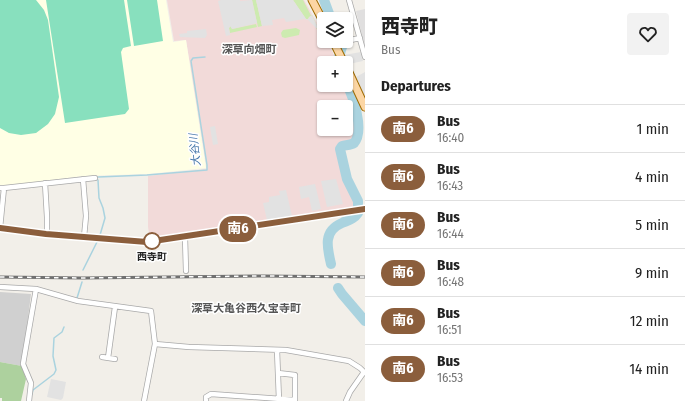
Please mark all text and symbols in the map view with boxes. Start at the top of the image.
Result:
map controls [317,12,353,136]
button: layers [317,12,353,48]
button: heart [627,13,669,55]
text: 西寺町 [381,15,438,38]
text: Bus [381,42,400,57]
district label: 深草向畑町 [222,43,277,56]
button: + [317,56,353,92]
text: Departures [381,77,451,95]
button: − [317,100,353,136]
text: Bus [437,112,460,130]
text: 南6 [392,120,414,137]
text: 1 min [636,120,669,138]
text: 16:40 [437,130,464,145]
water label: 大谷川 [187,132,203,167]
text: Bus [437,160,460,178]
text: 南6 [392,168,414,185]
text: 4 min [635,168,669,186]
text: 16:43 [437,178,463,193]
text: Bus [437,208,460,226]
line badge: 南6 [220,216,256,242]
text: 南6 [392,216,414,233]
text: 5 min [635,216,669,234]
text: 南6 [227,220,249,237]
text: 16:44 [437,226,464,241]
marker: 西寺町 [143,232,161,250]
place label: 西寺町 [137,251,167,263]
text: Bus [437,256,460,274]
text: 南6 [392,264,414,281]
text: 9 min [635,264,669,282]
text: 16:48 [437,274,464,289]
district label: 深草大亀谷西久宝寺町 [191,302,301,315]
text: Bus [437,304,460,322]
text: 南6 [392,312,414,329]
text: 12 min [630,312,669,330]
text: 16:51 [437,322,462,337]
text: Bus [437,352,460,370]
text: 南6 [392,360,414,377]
text: 14 min [629,360,669,378]
text: 16:53 [437,370,463,385]

